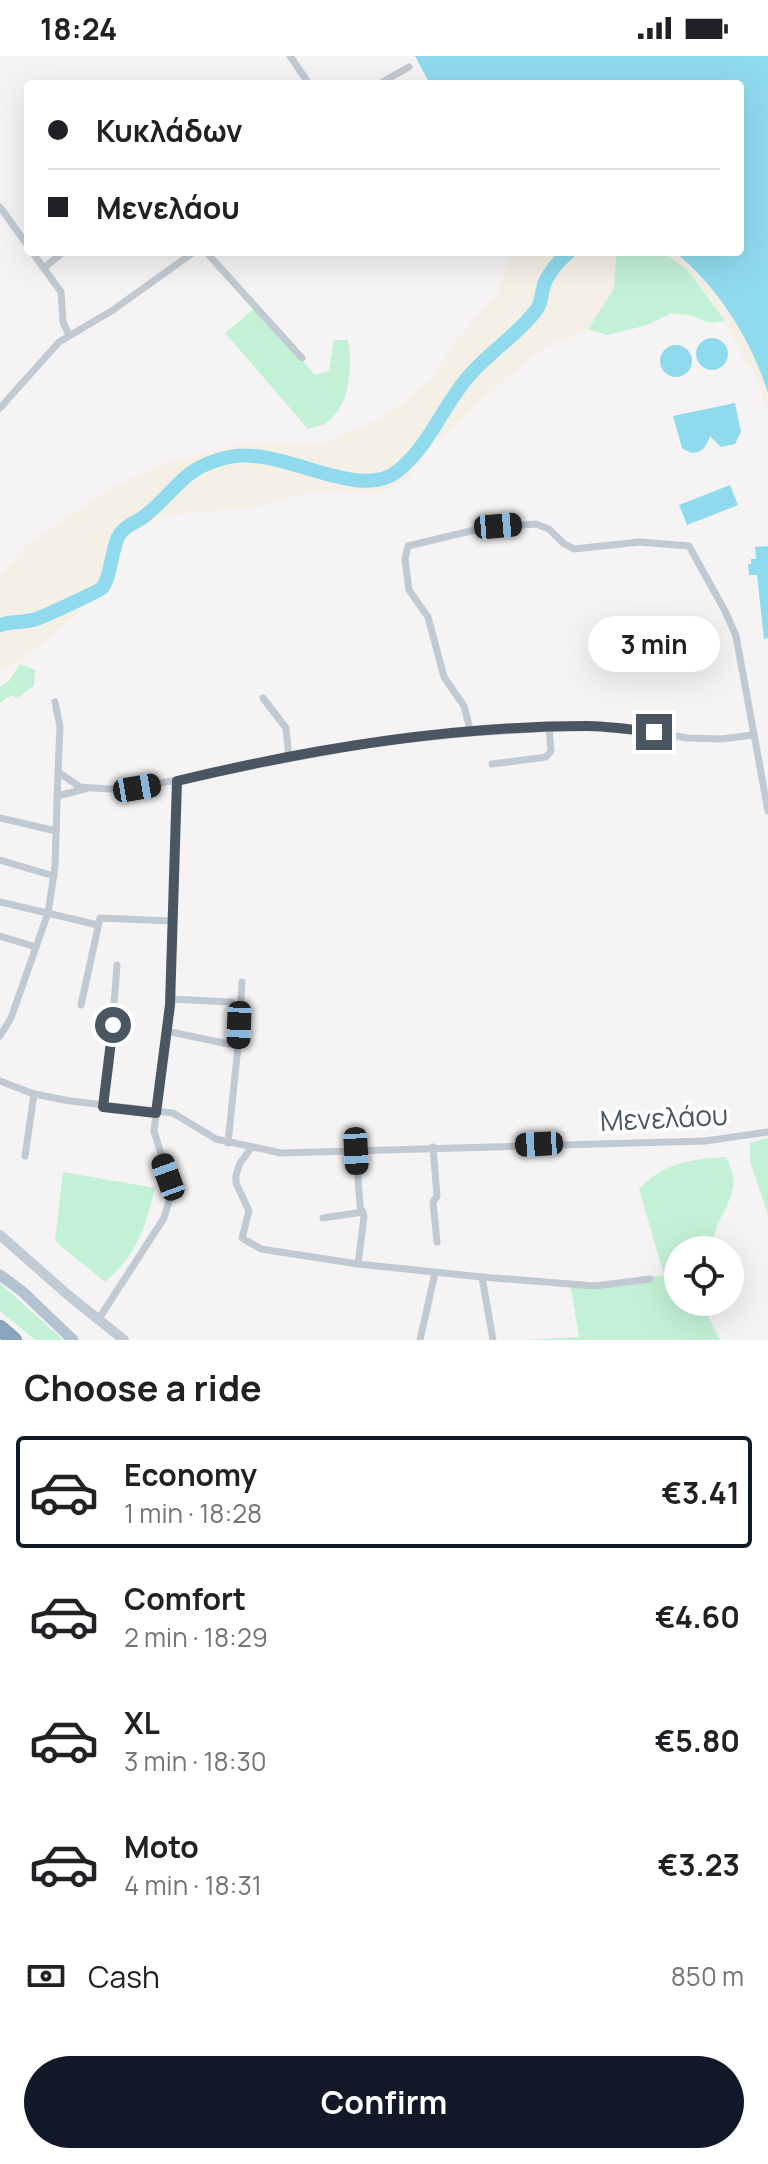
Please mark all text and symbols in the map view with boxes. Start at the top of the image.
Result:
text: 18:24 [40,8,117,49]
text: Κυκλάδων [96,110,243,151]
text: Μενελάου [96,187,240,228]
car [473,512,523,540]
callout: 3 min [588,616,720,672]
text: 3 min [620,626,688,662]
route end [636,714,672,750]
car [111,772,163,804]
car [226,1001,252,1049]
route start [95,1007,131,1043]
street label: Μενελάου [599,1095,729,1139]
car [343,1126,369,1176]
car [514,1131,564,1157]
car [149,1150,187,1204]
map controls [664,1236,744,1316]
button: locate [664,1236,744,1316]
text: Choose a ride [24,1363,262,1412]
text: Economy [124,1454,257,1495]
icon: car [28,1456,100,1528]
text: €3.41 [662,1472,740,1513]
text: 1 min · 18:28 [124,1495,262,1531]
text: Comfort [124,1578,246,1619]
icon: car [28,1580,100,1652]
text: €4.60 [655,1596,740,1637]
text: 2 min · 18:29 [124,1619,268,1655]
text: XL [124,1702,160,1743]
icon: car [28,1704,100,1776]
text: €5.80 [655,1720,740,1761]
text: 3 min · 18:30 [124,1743,267,1779]
text: Moto [124,1826,199,1867]
icon: car [28,1828,100,1900]
text: €3.23 [658,1844,740,1885]
text: 4 min · 18:31 [124,1867,262,1903]
icon: cash [24,1954,68,1998]
text: Cash [88,1956,160,1997]
text: 850 m [671,1958,744,1994]
button: Confirm [24,2056,744,2148]

